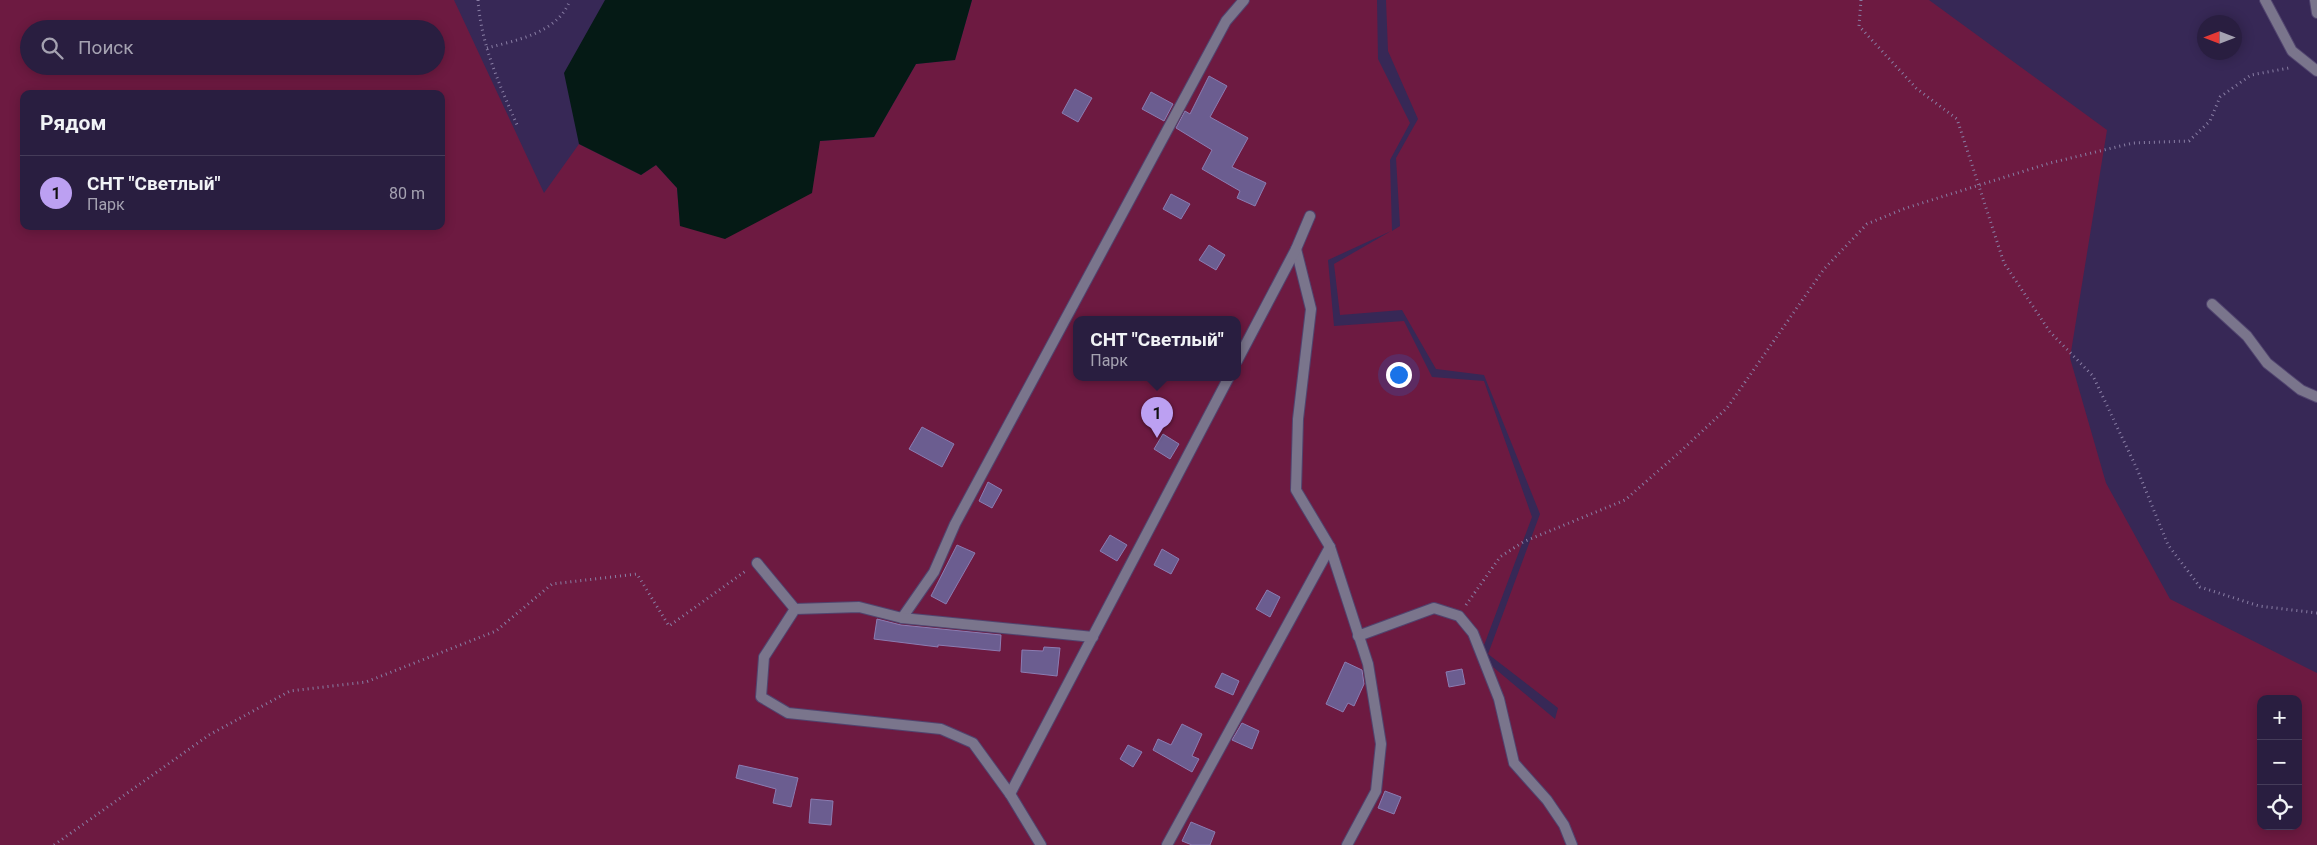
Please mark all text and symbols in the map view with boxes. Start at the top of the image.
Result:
north arrow [2197,15,2242,60]
search box [20,20,445,75]
icon: search [38,34,66,62]
text: Поиск [78,36,134,59]
text: Рядом [40,111,106,135]
text: СНТ "Светлый" [87,172,220,195]
text: 1 [51,184,61,203]
text: 80 m [389,184,425,203]
text: Парк [87,195,125,214]
popup [1073,316,1241,381]
text: СНТ "Светлый" [1090,328,1224,351]
text: Парк [1090,351,1128,370]
your location [1386,362,1412,388]
pin: 1 [1141,397,1173,438]
map controls [2257,695,2302,830]
button: + [2257,695,2302,740]
button: − [2257,740,2302,785]
button: locate [2257,785,2302,830]

